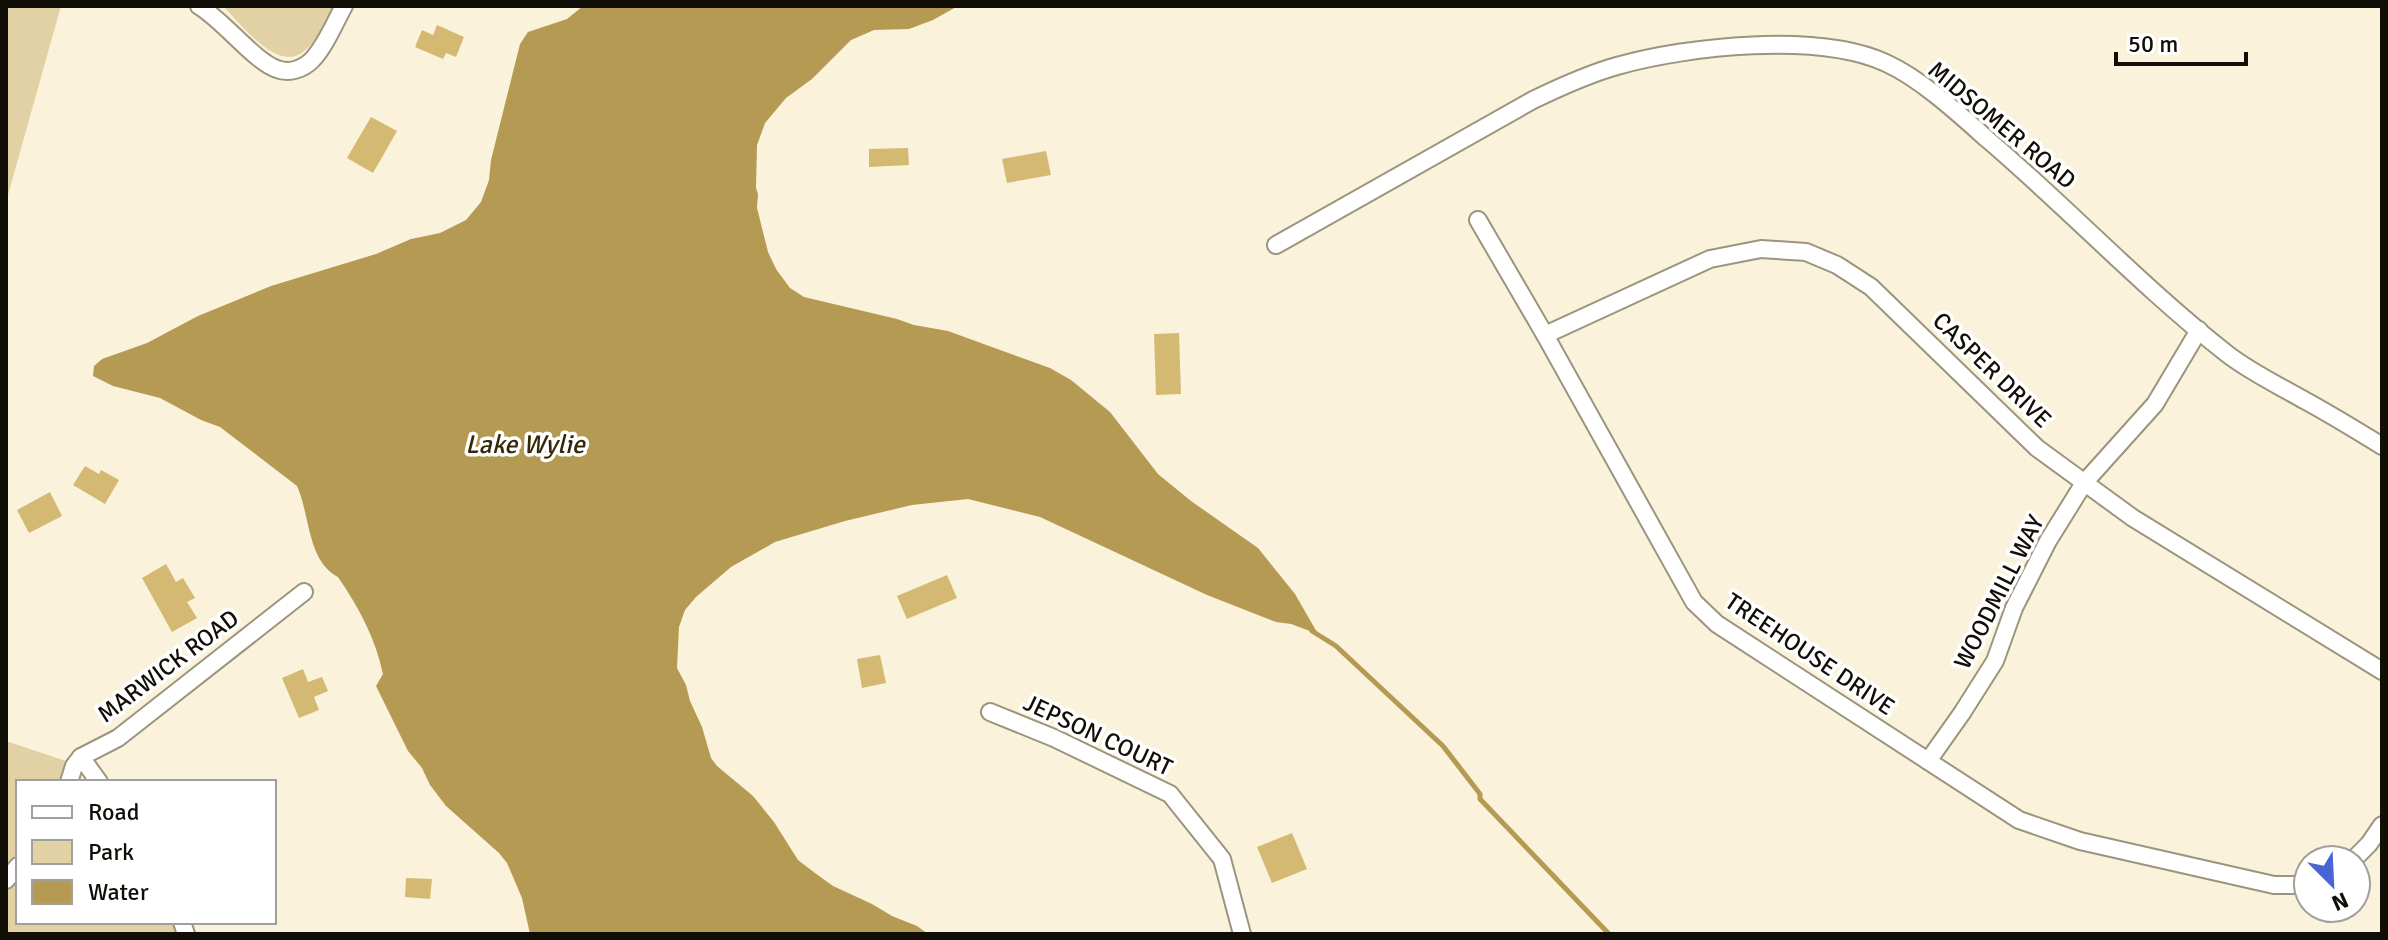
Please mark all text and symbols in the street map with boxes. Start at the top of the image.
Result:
scale bar [2116,16,2246,66]
text: 50 m [2128,29,2178,59]
street label: MIDSOMER ROAD [1922,55,2082,195]
street label: CASPER DRIVE [1926,306,2058,434]
water label: Lake Wylie [465,429,587,461]
street label: WOODMILL WAY [1947,510,2051,674]
street label: TREEHOUSE DRIVE [1720,586,1900,722]
street label: MARWICK ROAD [91,603,245,729]
street label: JEPSON COURT [1019,687,1177,783]
legend [16,780,276,924]
text: Road [88,797,139,827]
text: Park [88,837,134,867]
north arrow [2292,844,2372,924]
text: Water [88,877,149,907]
text: N [2327,886,2352,917]

